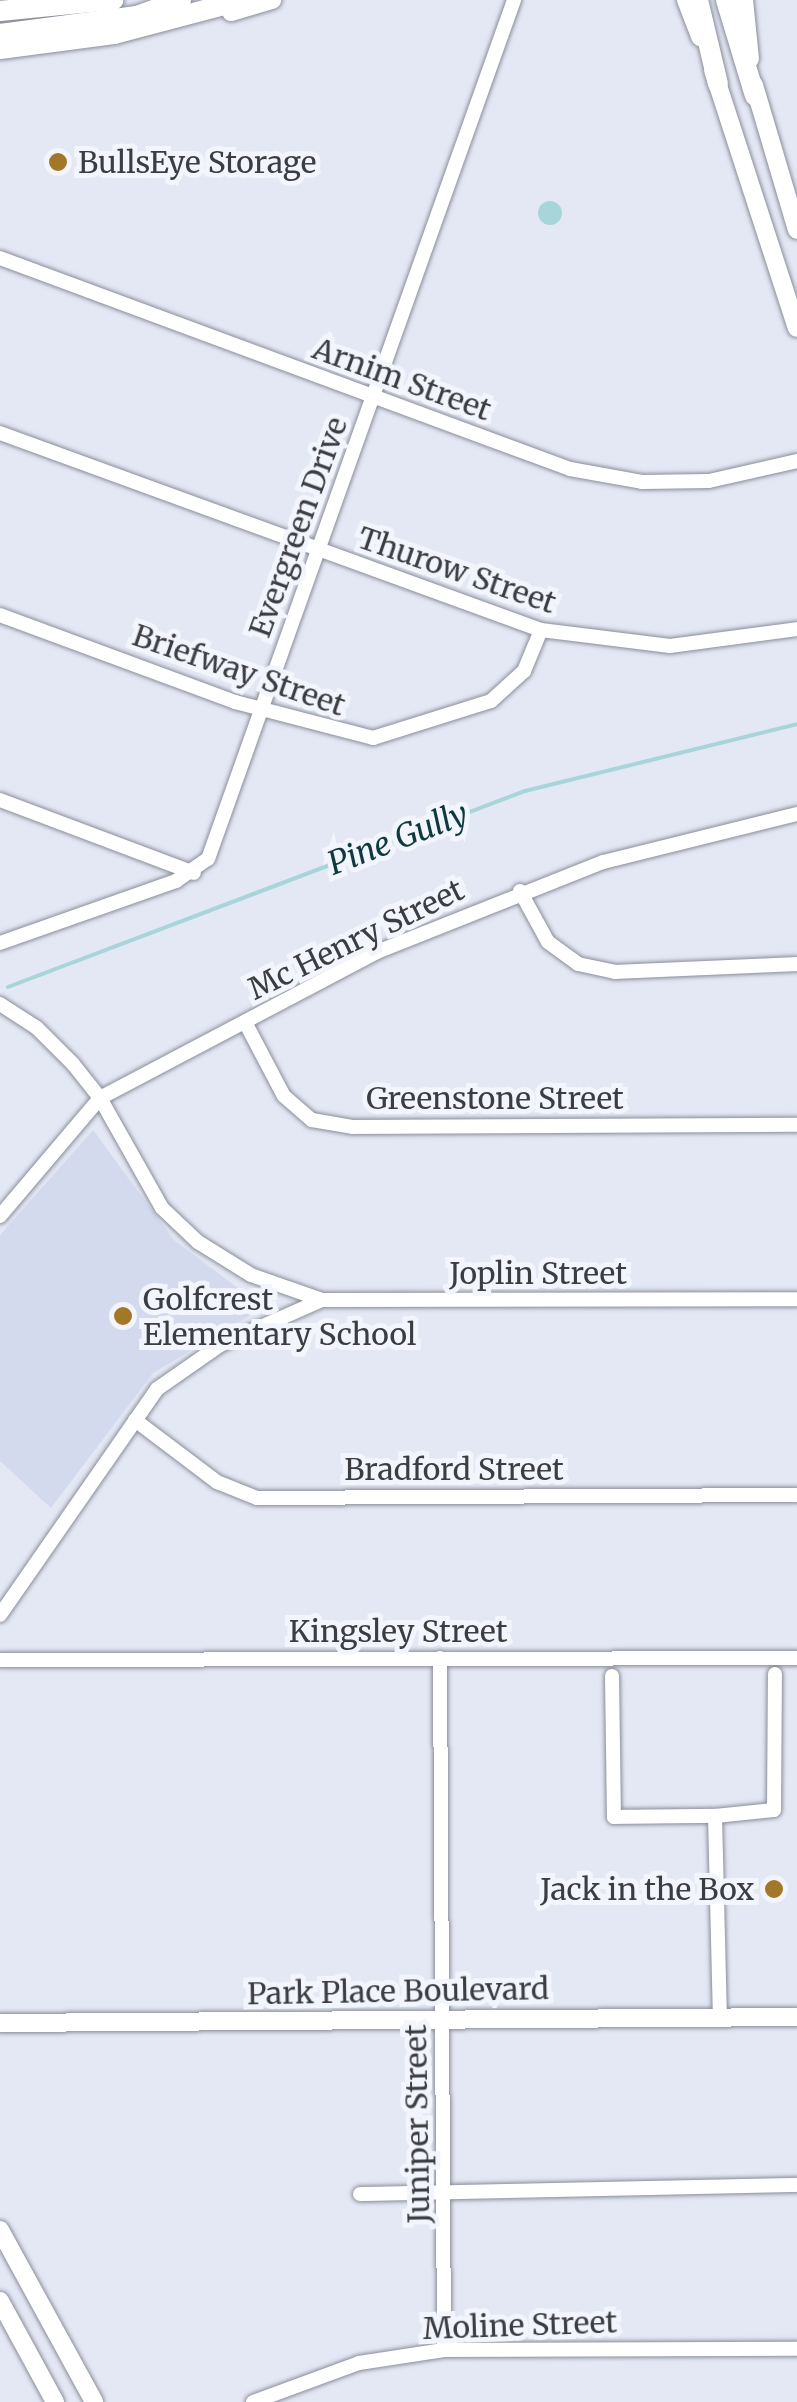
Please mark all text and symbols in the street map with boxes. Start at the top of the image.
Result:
place label: BullsEye Storage [78,144,316,180]
marker: BullsEye Storage [47,151,69,173]
street label: Arnim Street [308,330,496,428]
street label: Evergreen Drive [242,412,354,642]
street label: Thurow Street [353,519,561,621]
street label: Briefway Street [128,617,350,723]
water label: Pine Gully [322,795,474,883]
street label: Mc Henry Street [242,871,470,1007]
street label: Greenstone Street [366,1080,624,1116]
street label: Joplin Street [449,1255,627,1291]
place label: Golfcrest Elementary School [143,1281,416,1352]
marker: Golfcrest Elementary School [112,1305,134,1327]
street label: Bradford Street [344,1451,564,1487]
street label: Kingsley Street [289,1613,507,1649]
place label: Jack in the Box [540,1871,754,1907]
marker: Jack in the Box [763,1878,785,1900]
street label: Park Place Boulevard [247,1970,549,2012]
street label: Juniper Street [397,2024,437,2224]
street label: Moline Street [422,2304,618,2346]

